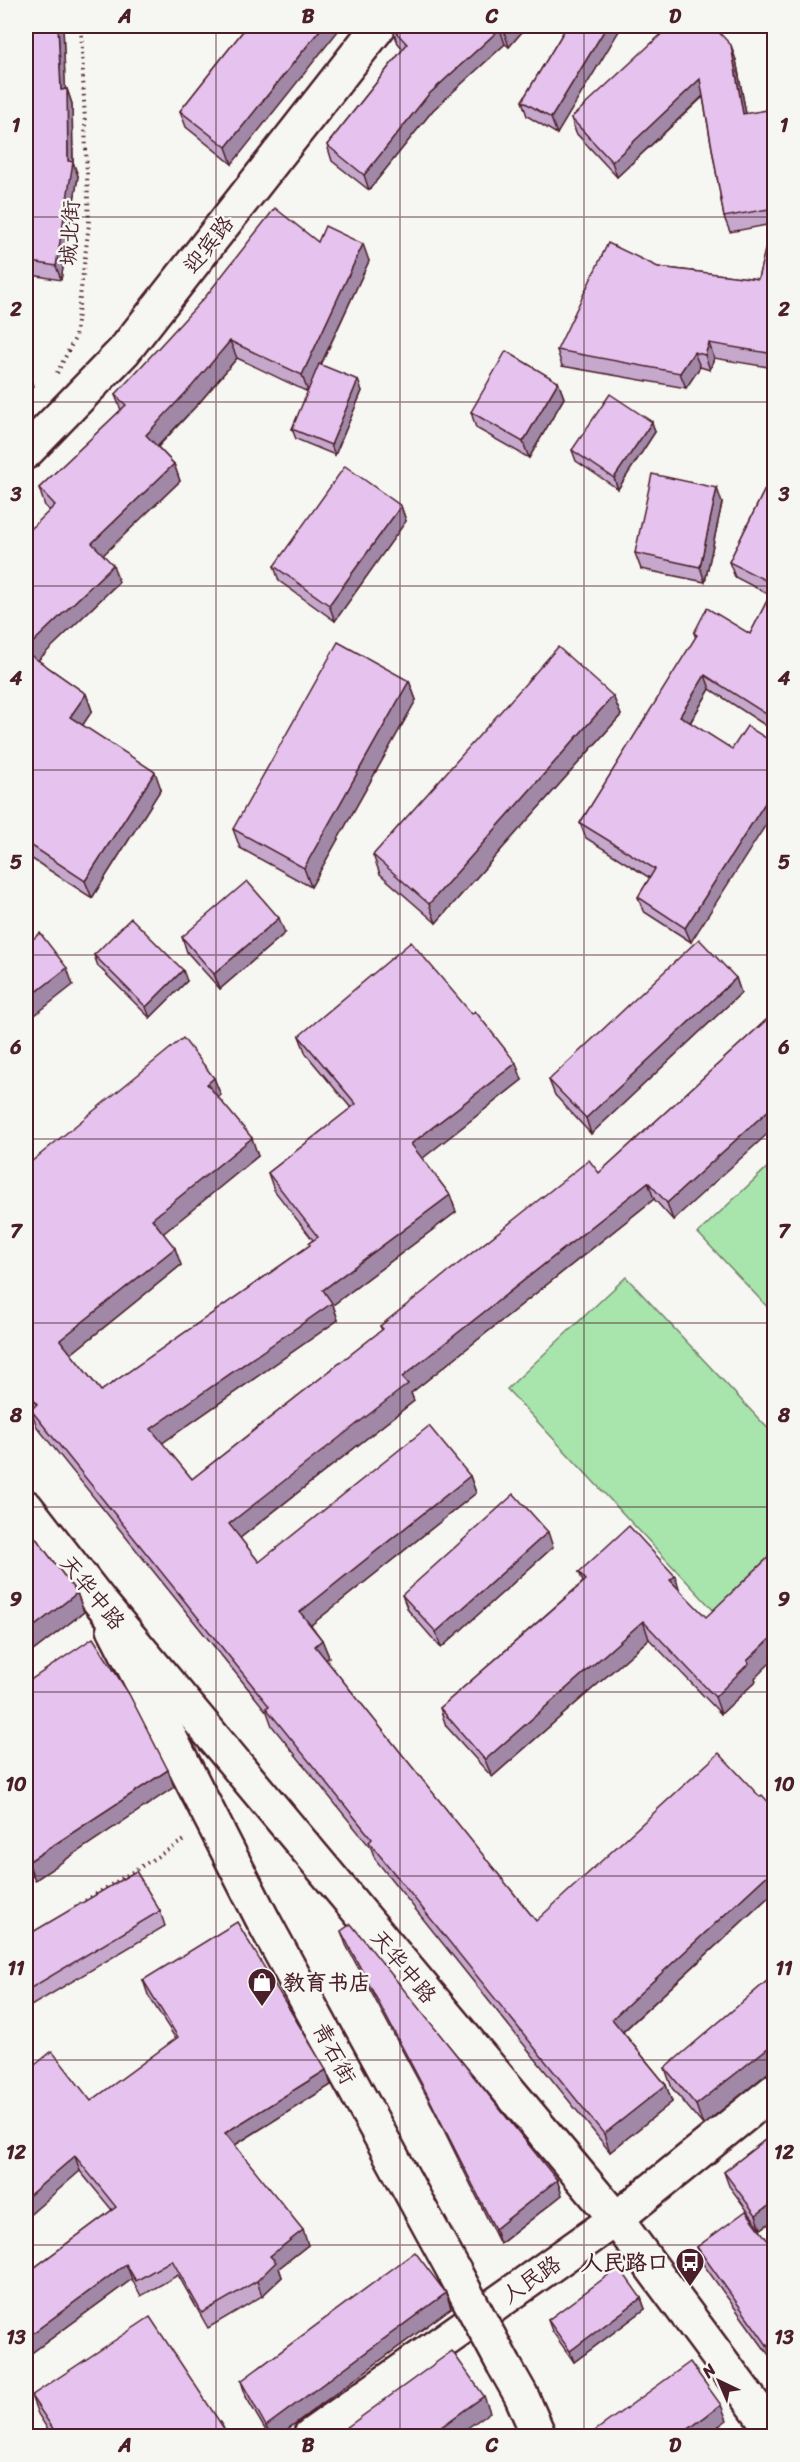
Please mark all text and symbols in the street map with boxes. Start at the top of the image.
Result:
text: A [117,0,132,34]
text: B [302,0,315,34]
text: C [485,0,499,34]
text: D [669,0,682,34]
text: 1 [12,108,21,143]
text: 1 [780,108,789,143]
street label: 城北街 [48,199,91,267]
street label: 迎宾路 [173,206,244,282]
text: 2 [9,292,22,327]
text: 2 [777,292,790,327]
text: 3 [10,477,22,512]
text: 3 [778,477,790,512]
text: 4 [9,661,23,696]
text: 4 [777,661,791,696]
text: 5 [10,845,22,880]
text: 5 [778,845,790,880]
text: 6 [9,1030,22,1065]
text: 6 [777,1030,790,1065]
text: 7 [10,1214,23,1249]
text: 7 [778,1214,791,1249]
text: 8 [9,1398,23,1433]
text: 8 [777,1398,791,1433]
street label: 天华中路 [50,1546,135,1639]
text: 9 [10,1582,22,1617]
text: 9 [778,1582,790,1617]
text: 10 [5,1767,27,1802]
text: 10 [773,1767,795,1802]
street label: 天华中路 [360,1920,447,2013]
text: 11 [7,1951,25,1986]
text: 11 [775,1951,793,1986]
place label: 教育书店 [283,1963,371,2002]
shop icon: 教育书店 [246,1966,278,2008]
street label: 青石街 [302,2015,367,2092]
text: 12 [6,2135,27,2170]
text: 12 [774,2135,795,2170]
place label: 人民路口 [581,2243,669,2282]
street label: 人民路 [493,2245,570,2314]
bus stop icon: 人民路口 [674,2246,706,2288]
text: 13 [6,2320,26,2355]
text: 13 [774,2320,794,2355]
north arrow [689,2351,749,2411]
text: N [694,2356,724,2386]
text: A [117,2428,132,2462]
text: B [302,2428,315,2462]
text: C [485,2428,499,2462]
text: D [669,2428,682,2462]

